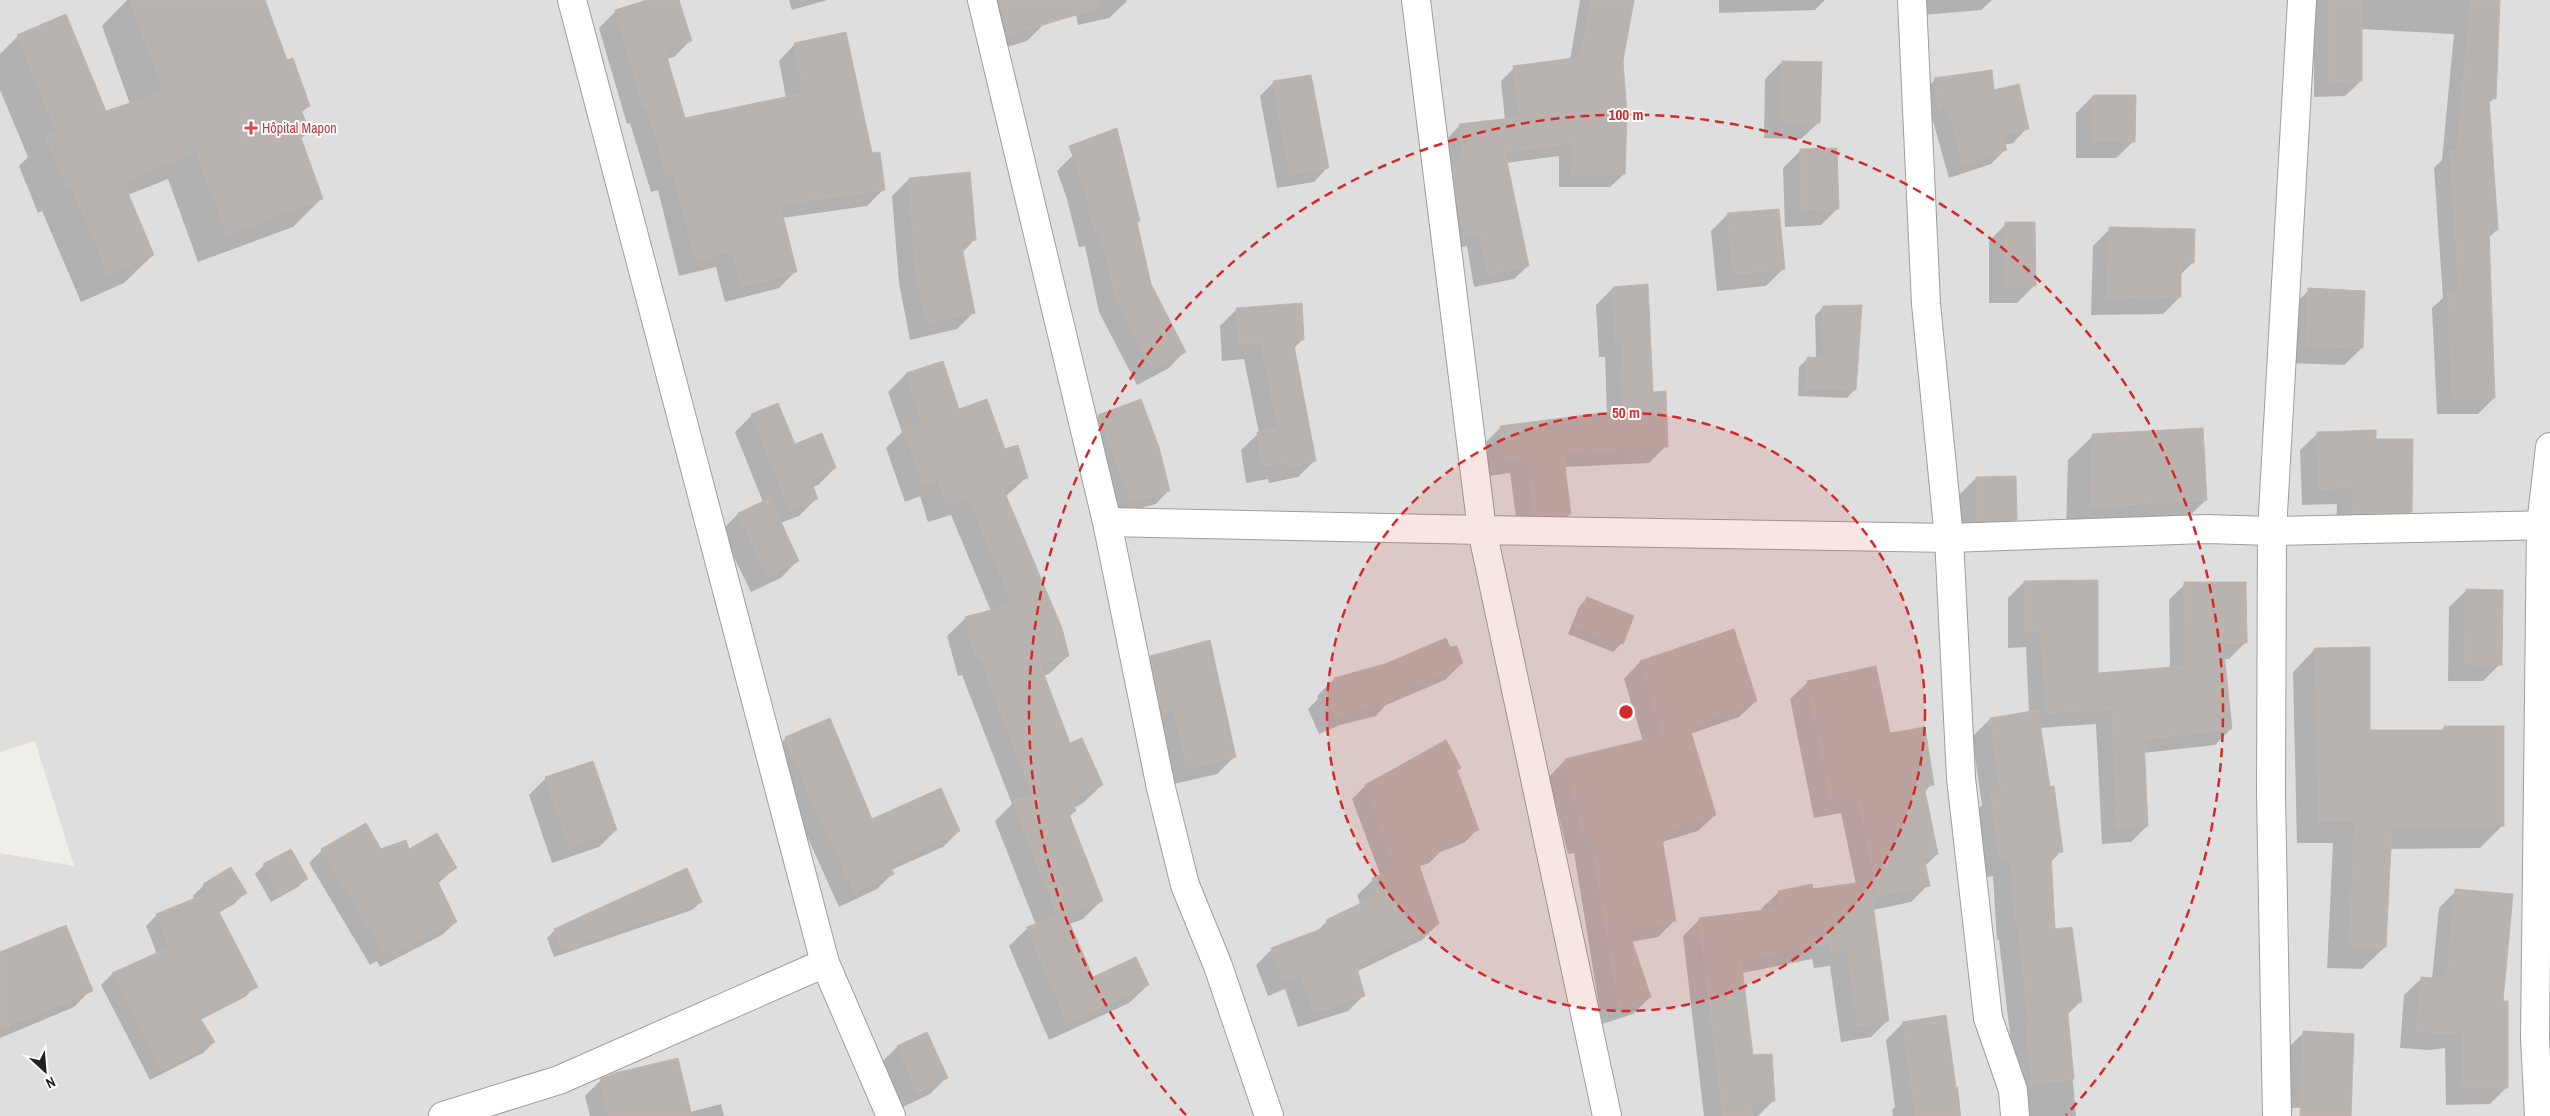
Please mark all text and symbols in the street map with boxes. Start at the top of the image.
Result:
text: 100 m [1609,104,1643,125]
place label: Hôpital Mapon [262,119,337,137]
marker: Hôpital Mapon [244,121,258,135]
text: 50 m [1612,402,1640,423]
centre of rings [1617,703,1635,721]
north arrow [20,1046,70,1096]
text: N [43,1073,58,1093]

